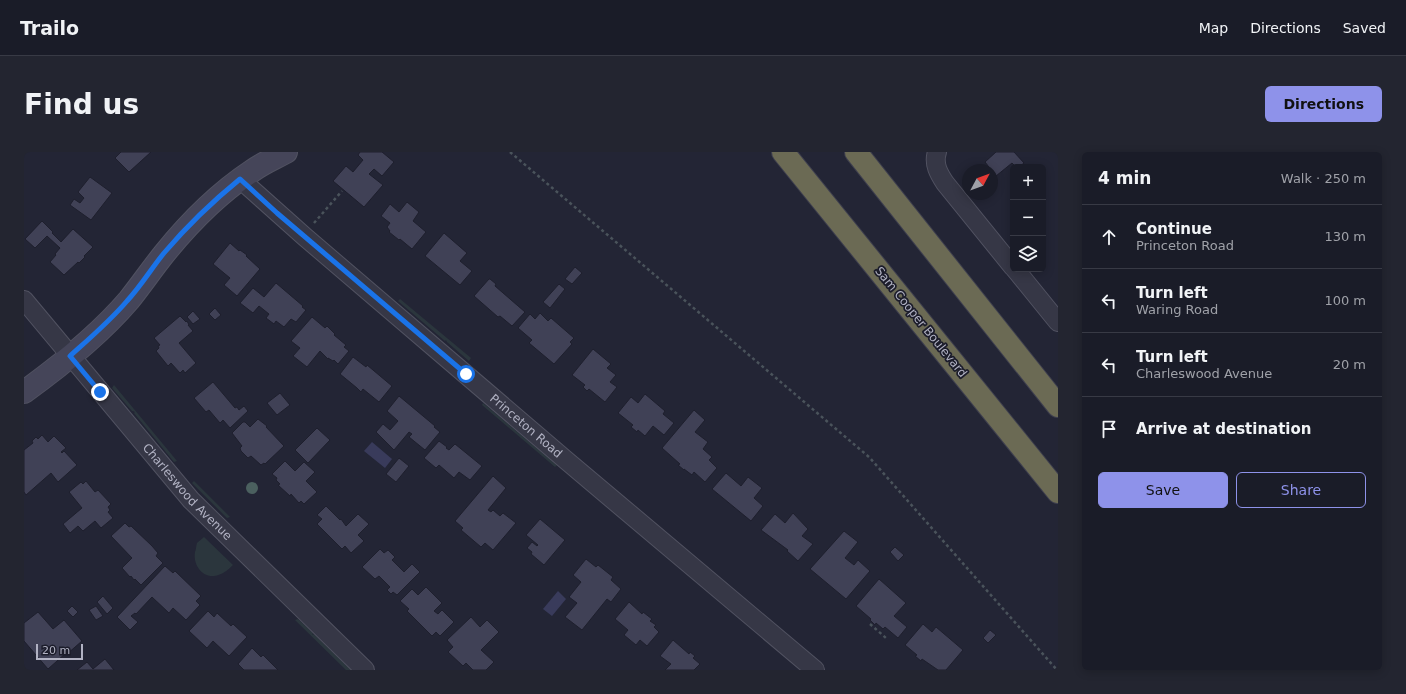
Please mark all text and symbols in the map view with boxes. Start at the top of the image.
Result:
text: Trailo [20,17,79,39]
text: Map [1199,20,1228,36]
text: Directions [1250,20,1321,36]
text: Saved [1343,20,1386,36]
button: Directions [1265,86,1382,122]
text: Find us [24,88,139,121]
north arrow [962,164,998,200]
map controls [1010,164,1046,272]
button: + [1010,164,1046,200]
text: 4 min [1098,168,1151,188]
text: Walk · 250 m [1281,171,1366,186]
button: − [1010,200,1046,236]
text: Continue [1136,220,1212,238]
icon: ahead [1098,226,1120,248]
text: 130 m [1324,229,1366,244]
button: layers [1010,236,1046,272]
text: Princeton Road [1136,238,1234,253]
street label: Sam Cooper Boulevard [872,264,970,380]
text: Turn left [1136,284,1208,302]
icon: left [1098,290,1120,312]
text: 100 m [1324,293,1366,308]
text: Waring Road [1136,302,1218,317]
text: Turn left [1136,348,1208,366]
icon: left [1098,354,1120,376]
text: 20 m [1333,357,1366,372]
route start [457,365,475,383]
text: Charleswood Avenue [1136,366,1272,381]
route end [91,383,109,401]
street label: Princeton Road [487,391,565,461]
icon: arrive [1098,418,1120,440]
text: Arrive at destination [1136,420,1311,438]
street label: Charleswood Avenue [140,441,235,543]
button: Save [1098,472,1228,508]
button: Share [1236,472,1366,508]
scale bar [36,642,83,661]
text: 20 m [42,644,70,657]

